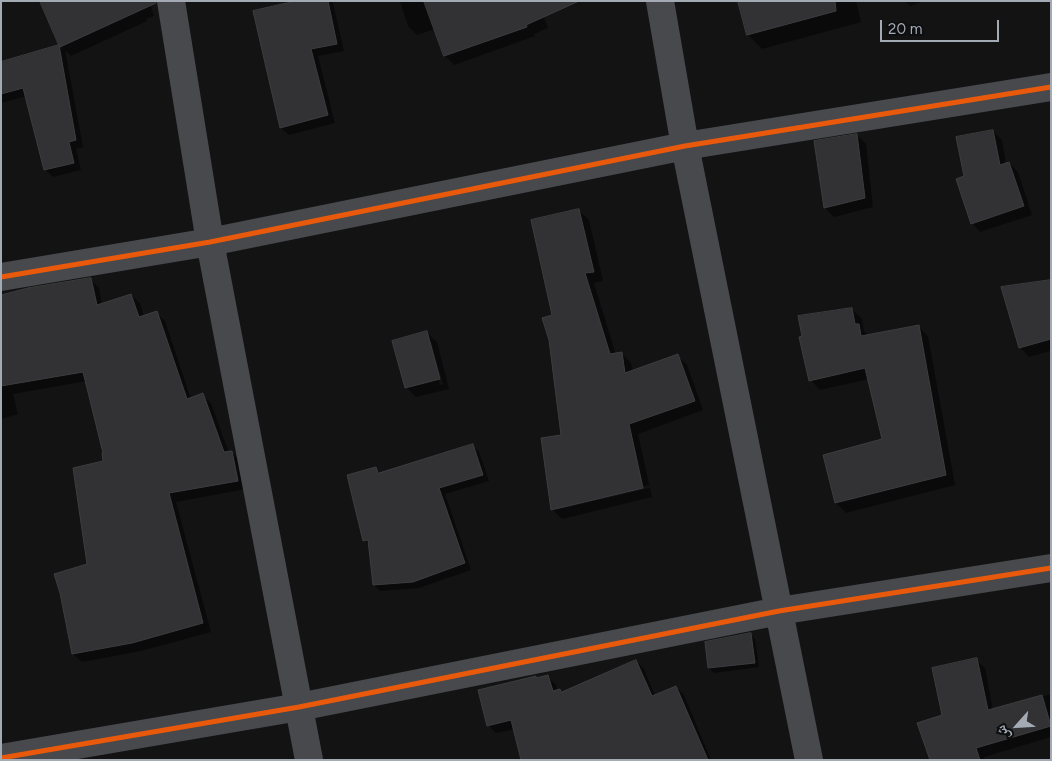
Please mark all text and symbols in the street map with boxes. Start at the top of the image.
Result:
scale bar [882,10,1001,42]
text: 20 m [888,20,922,38]
north arrow [992,701,1042,751]
text: ش [992,722,1014,743]

